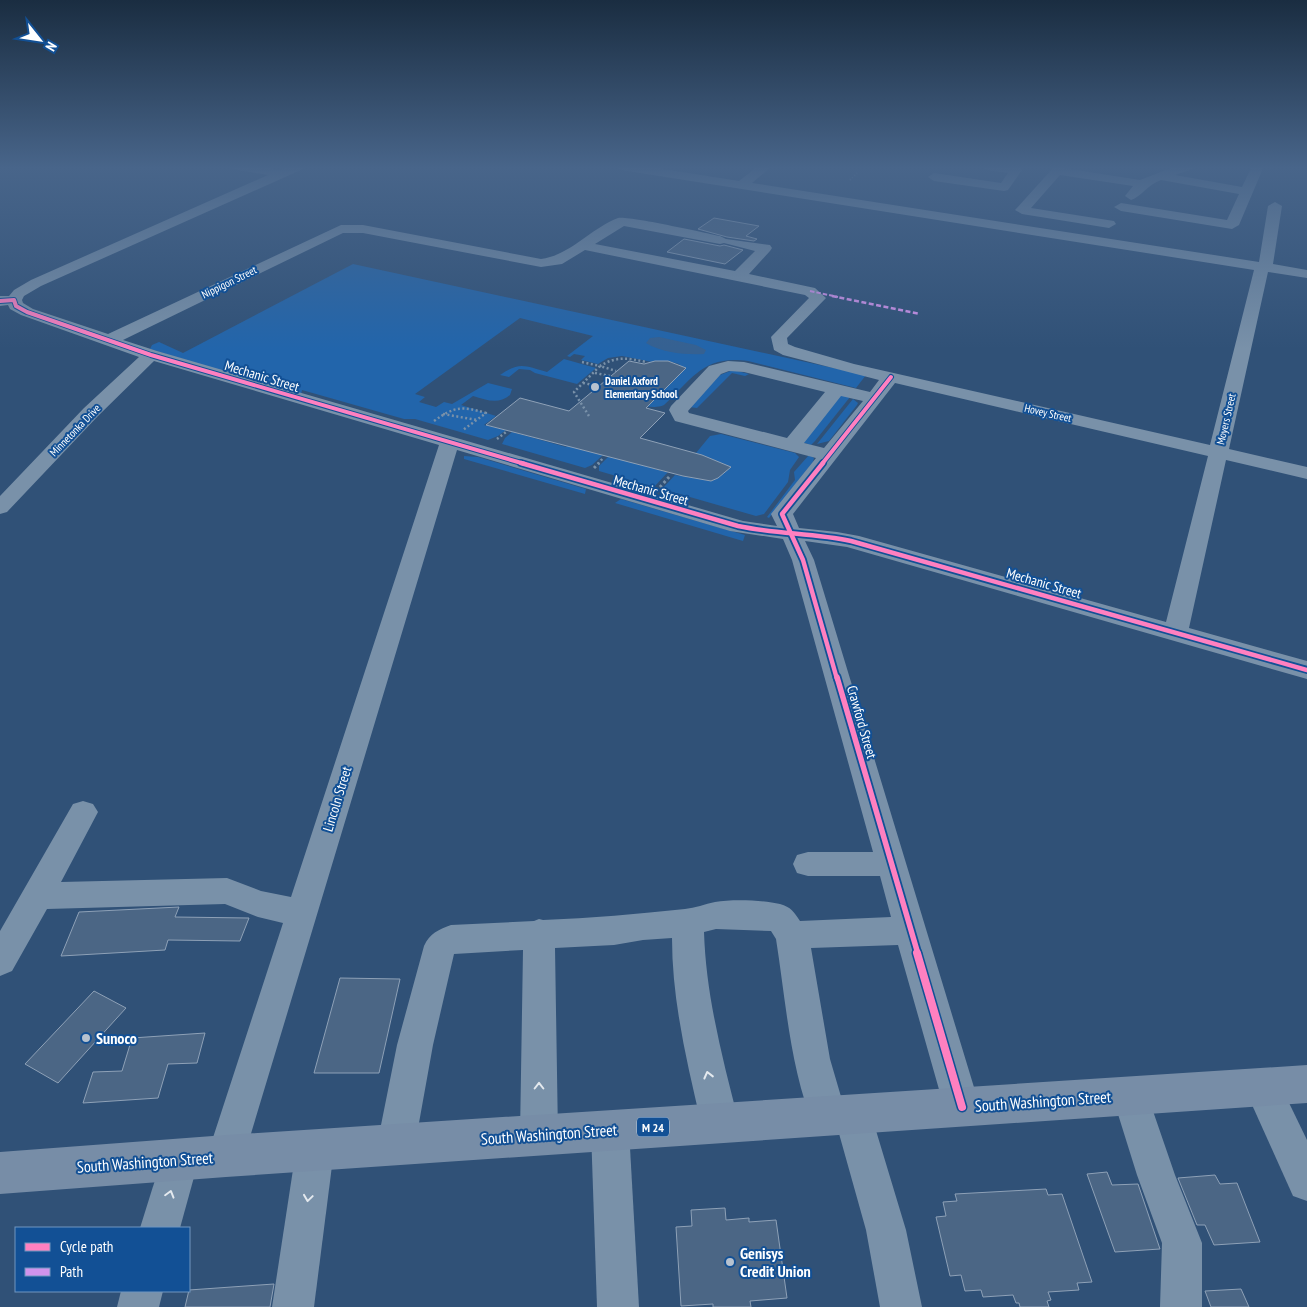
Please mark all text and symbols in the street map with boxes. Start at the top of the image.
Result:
north arrow [15,15,65,65]
text: N [42,39,61,54]
street label: Nippigon Street [199,263,259,301]
street label: Mechanic Street [222,356,302,396]
place label: Daniel Axford Elementary School [605,374,678,401]
marker: Daniel Axford Elementary School [589,381,601,393]
street label: Moyers Street [1213,392,1239,446]
street label: Minnetonka Drive [47,401,104,459]
street label: Hovey Street [1023,401,1073,425]
street label: Mechanic Street [611,471,691,509]
street label: Mechanic Street [1004,564,1084,602]
street label: Crawford Street [843,683,881,761]
street label: Lincoln Street [319,764,355,834]
place label: Sunoco [96,1028,137,1048]
marker: Sunoco [80,1032,92,1044]
one-way arrow [703,1071,714,1080]
one-way arrow [534,1082,544,1090]
street label: South Washington Street [974,1086,1112,1116]
road number: M 24 [637,1118,669,1136]
street label: South Washington Street [480,1119,618,1149]
street label: South Washington Street [76,1147,214,1177]
one-way arrow [165,1190,175,1198]
one-way arrow [304,1194,314,1203]
legend [15,1227,190,1292]
text: Cycle path [60,1237,113,1256]
place label: Genisys Credit Union [740,1243,811,1281]
marker: Genisys Credit Union [724,1256,736,1268]
text: Path [60,1262,83,1281]

